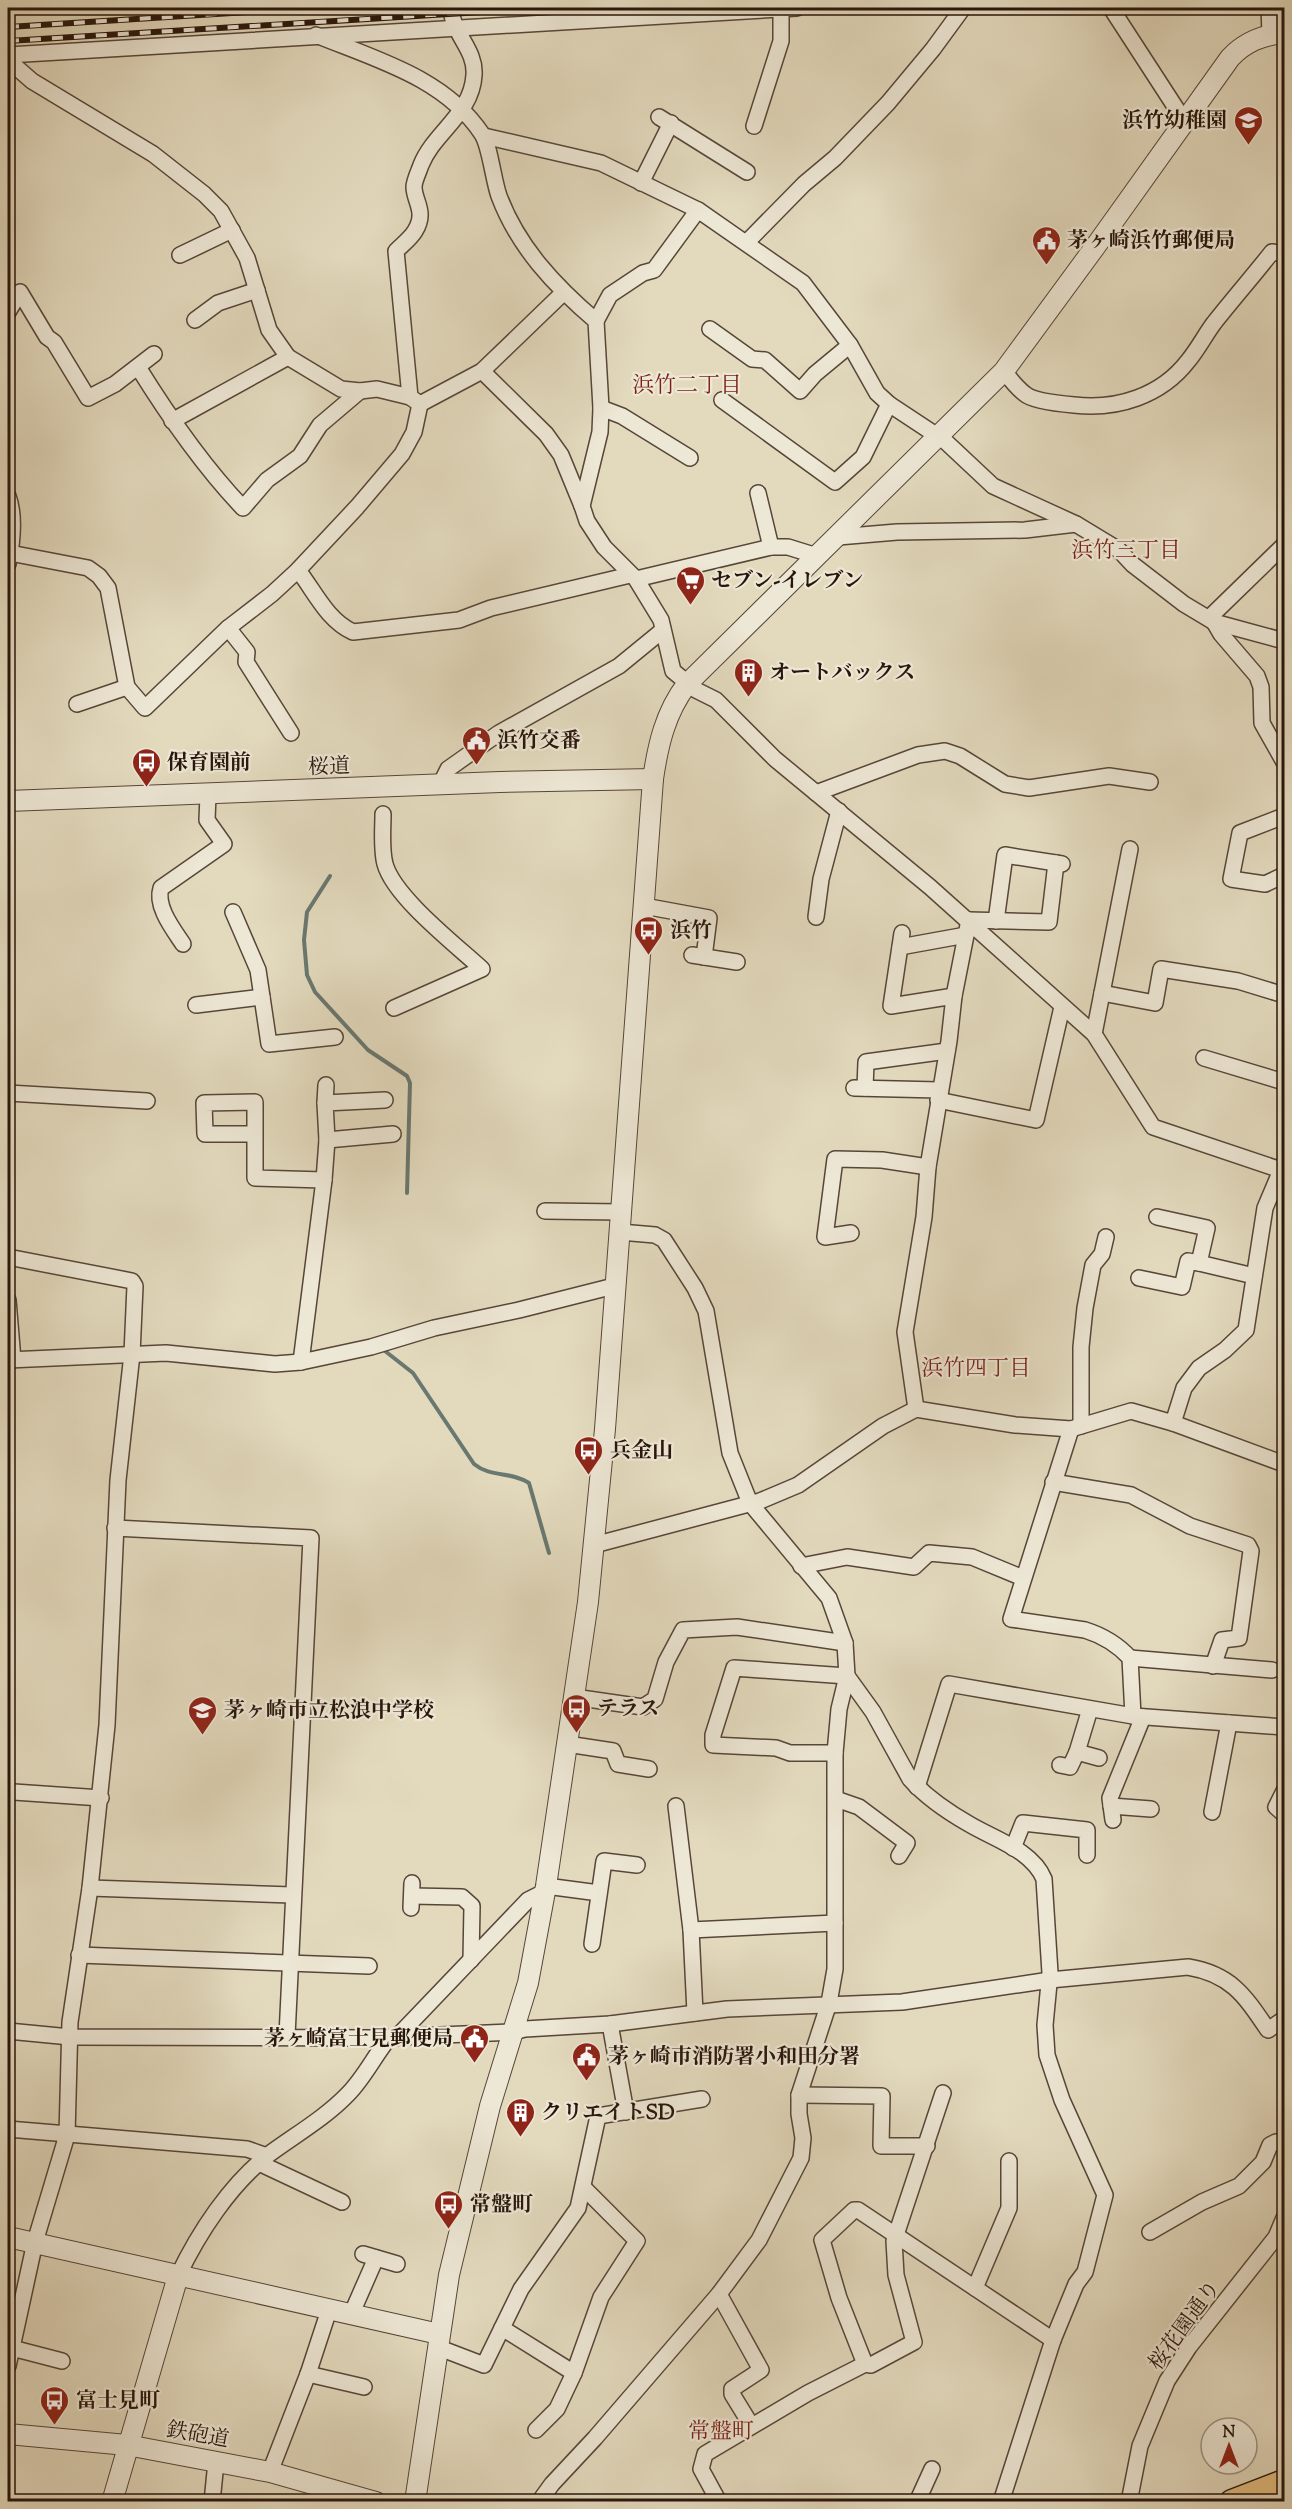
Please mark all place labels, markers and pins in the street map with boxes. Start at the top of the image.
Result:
school or university icon: 浜竹幼稚園 [1232,104,1264,146]
place label: 浜竹幼稚園 [1122,107,1227,137]
public building icon: 茅ヶ崎浜竹郵便局 [1030,224,1062,266]
place label: 茅ヶ崎浜竹郵便局 [1067,227,1235,257]
supermarket icon: セブン-イレブン [674,564,706,606]
place label: セブン-イレブン [711,567,863,597]
building icon: オートバックス [732,656,764,698]
place label: オートバックス [769,659,915,689]
public building icon: 浜竹交番 [460,724,492,766]
place label: 浜竹交番 [497,727,581,757]
bus stop icon: 保育園前 [130,746,162,788]
place label: 保育園前 [167,749,251,779]
bus stop icon: 浜竹 [633,914,665,956]
place label: 浜竹 [670,917,712,947]
bus stop icon: 兵金山 [573,1434,605,1476]
place label: 兵金山 [610,1437,673,1467]
bus stop icon: テラス [560,1692,592,1734]
school or university icon: 茅ヶ崎市立松浪中学校 [187,1694,219,1736]
place label: テラス [597,1695,659,1725]
place label: 茅ヶ崎市立松浪中学校 [224,1697,434,1727]
public building icon: 茅ヶ崎富士見郵便局 [458,2022,490,2064]
place label: 茅ヶ崎富士見郵便局 [264,2025,453,2055]
public building icon: 茅ヶ崎市消防署小和田分署 [571,2040,603,2082]
place label: 茅ヶ崎市消防署小和田分署 [608,2043,860,2073]
building icon: クリエイトSD [504,2096,536,2138]
place label: クリエイトSD [541,2099,675,2129]
bus stop icon: 常盤町 [433,2188,465,2230]
place label: 常盤町 [470,2191,533,2221]
bus stop icon: 富士見町 [39,2384,71,2426]
place label: 富士見町 [76,2387,160,2417]

